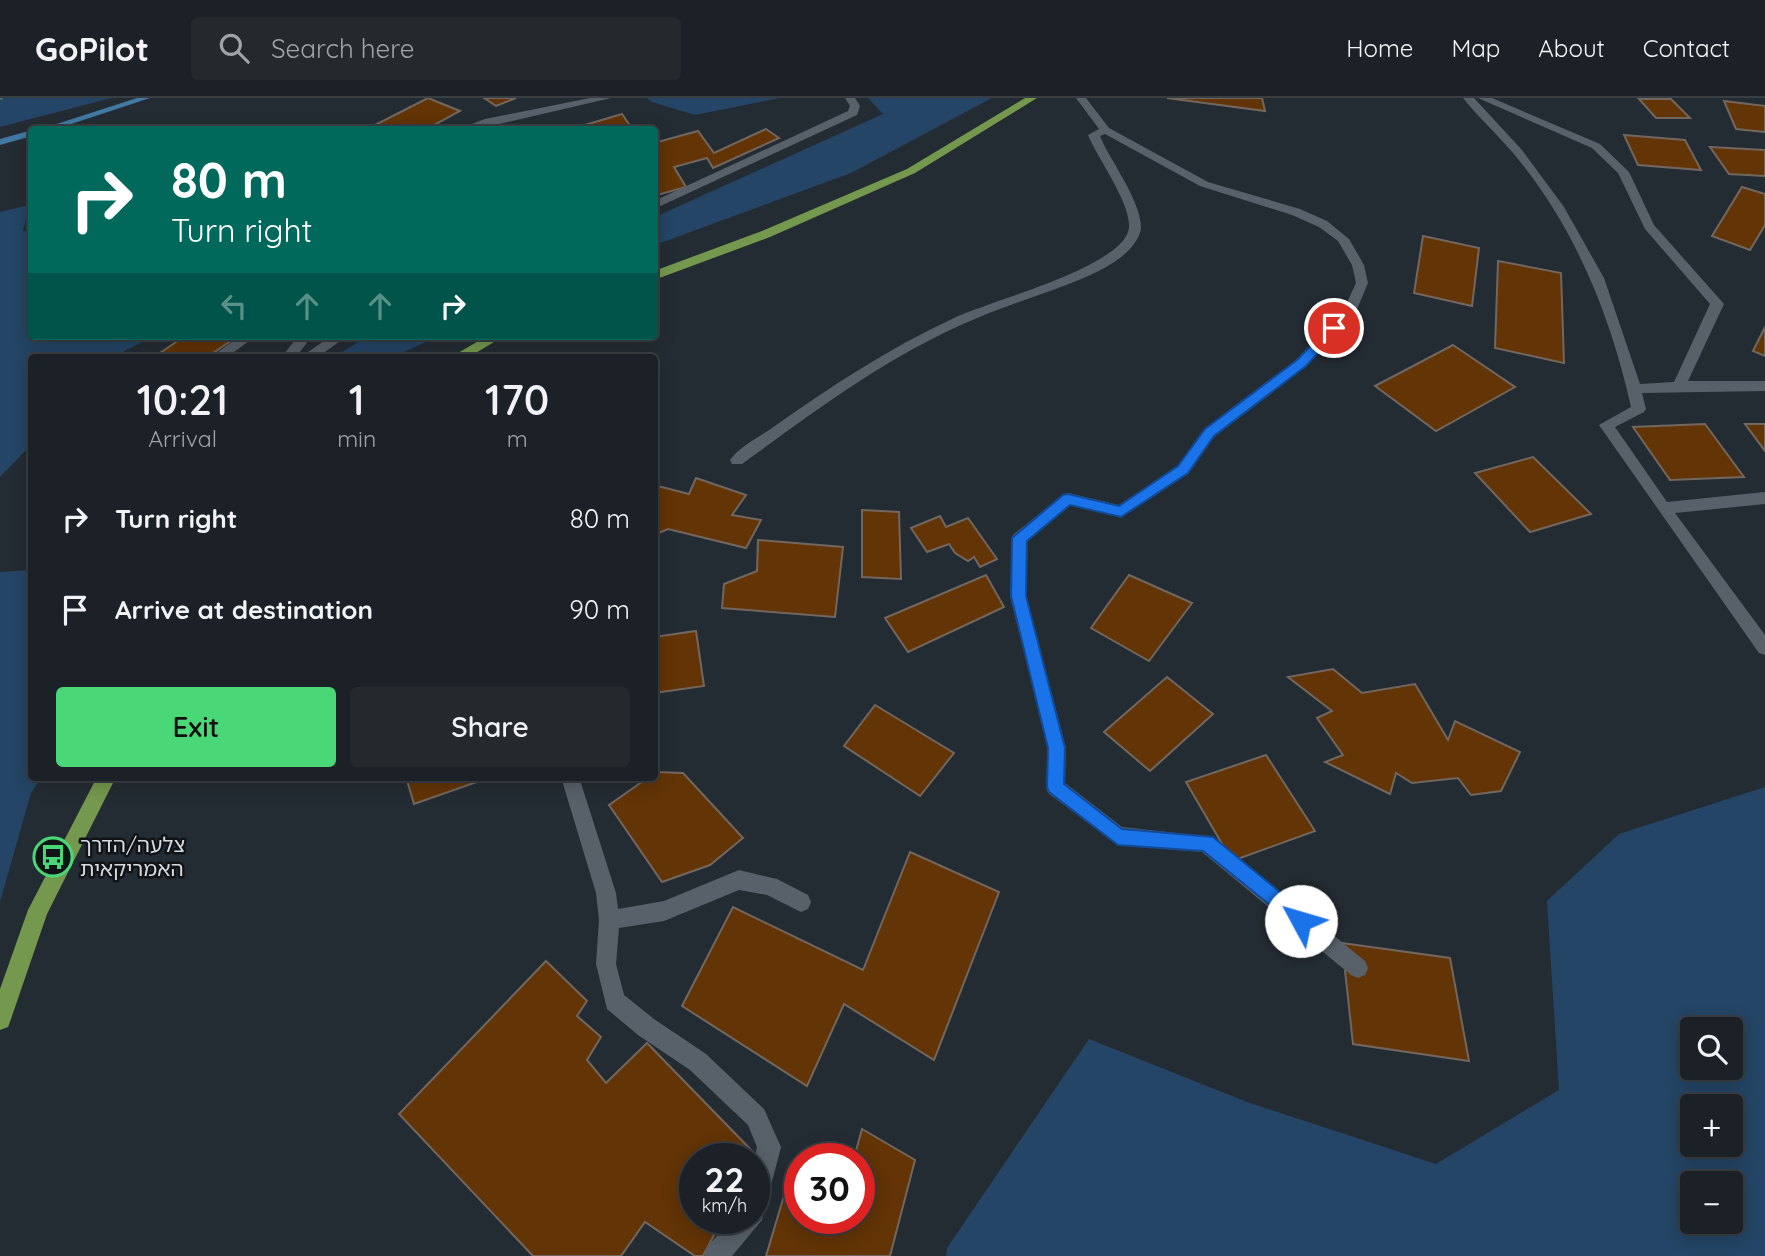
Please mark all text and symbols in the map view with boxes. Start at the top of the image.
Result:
search box [191,17,681,80]
text: GoPilot [35,28,149,69]
icon: search [215,29,253,67]
text: Search here [271,32,414,65]
text: Home [1346,33,1413,63]
text: Map [1451,33,1500,63]
text: About [1538,33,1605,63]
text: Contact [1643,33,1730,63]
text: 80 m [171,149,287,210]
icon: right [56,154,147,245]
text: Turn right [171,210,312,250]
icon: left [215,287,253,325]
icon: ahead [288,287,326,325]
icon: ahead [361,287,399,325]
icon: right [434,287,472,325]
pin [1304,298,1364,358]
icon: arrive [1315,309,1353,347]
text: 10:21 [137,373,228,426]
text: 1 [349,373,365,426]
text: 170 [485,373,549,426]
text: Arrival [148,424,217,453]
text: min [337,424,376,453]
text: m [507,424,528,453]
icon: right [56,500,94,538]
text: Turn right [115,502,237,535]
text: 80 m [570,502,630,535]
icon: arrive [56,591,94,629]
text: Arrive at destination [115,593,373,626]
text: 90 m [569,593,630,626]
button: Exit [56,687,336,767]
button: Share [350,687,630,767]
place label: צלעה/הדרך האמריקאית [80,831,185,881]
bus stop icon: צלעה/הדרך האמריקאית [32,836,74,878]
position arrow [1264,884,1338,958]
map controls [1680,1017,1743,1234]
button: search [1680,1017,1743,1080]
button: + [1680,1094,1743,1157]
speed limit sign: 30 [784,1143,875,1234]
text: 22 [705,1157,744,1201]
button: − [1680,1171,1743,1234]
text: km/h [702,1194,747,1217]

